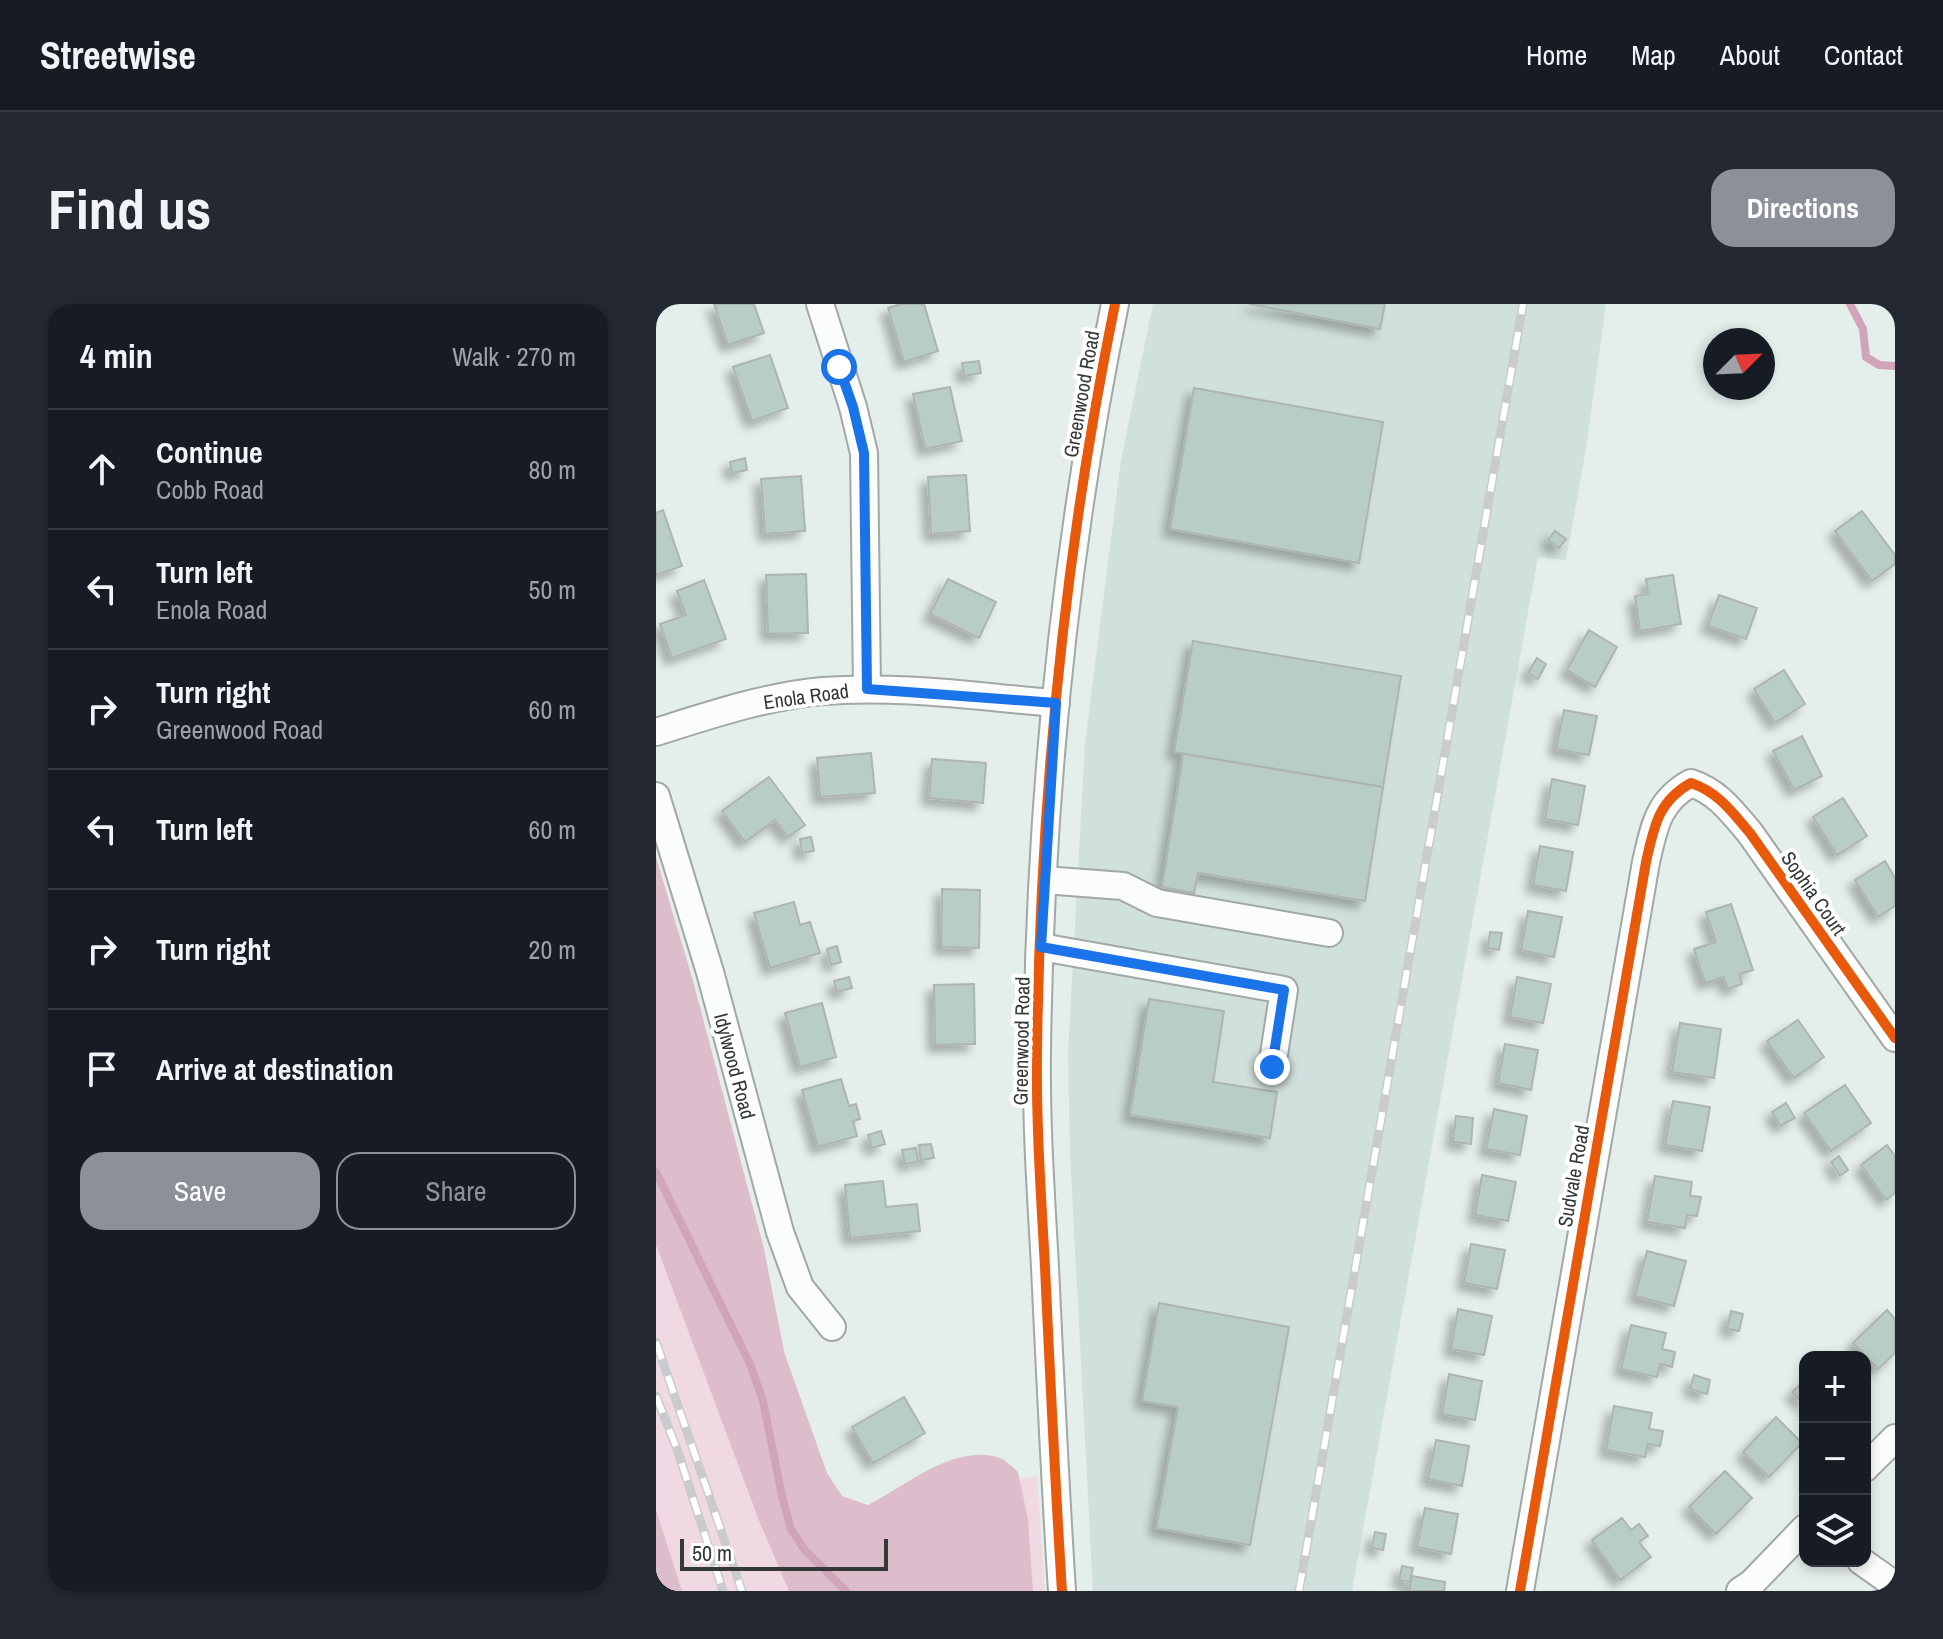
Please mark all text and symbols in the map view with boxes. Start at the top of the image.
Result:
text: Streetwise [40,30,196,81]
text: Home [1526,36,1587,74]
text: Map [1631,36,1676,74]
text: About [1720,36,1780,74]
text: Contact [1824,36,1903,74]
button: Directions [1711,169,1895,247]
text: Find us [48,171,211,246]
street label: Greenwood Road [1057,328,1105,460]
north arrow [1703,328,1775,400]
text: 4 min [80,333,153,379]
text: Walk · 270 m [452,339,576,374]
route start [821,349,857,385]
text: Continue [156,432,263,472]
icon: ahead [80,447,124,491]
text: 80 m [529,452,576,487]
text: Cobb Road [156,472,264,507]
text: Turn left [156,552,253,592]
icon: left [80,567,124,611]
text: 50 m [529,572,576,607]
text: Enola Road [156,592,267,627]
text: Turn right [156,672,270,712]
street label: Enola Road [762,677,850,715]
icon: right [80,687,124,731]
text: 60 m [529,692,576,727]
text: Greenwood Road [156,712,323,747]
icon: left [80,807,124,851]
text: Turn left [156,809,253,849]
text: 60 m [529,812,576,847]
street label: Sophia Court [1775,846,1853,941]
icon: right [80,927,124,971]
text: Turn right [156,929,270,969]
text: 20 m [529,932,576,967]
street label: Greenwood Road [1006,977,1036,1105]
street label: Idylwood Road [708,1010,762,1122]
icon: arrive [80,1047,124,1091]
text: Arrive at destination [156,1049,394,1089]
route end [1254,1049,1290,1085]
street label: Sudvale Road [1551,1123,1595,1229]
button: Save [80,1152,320,1230]
button: Share [336,1152,576,1230]
map controls [1799,1351,1871,1567]
button: + [1799,1351,1871,1423]
button: − [1799,1423,1871,1495]
button: layers [1799,1495,1871,1567]
scale bar [680,1535,888,1571]
text: 50 m [692,1538,732,1568]

